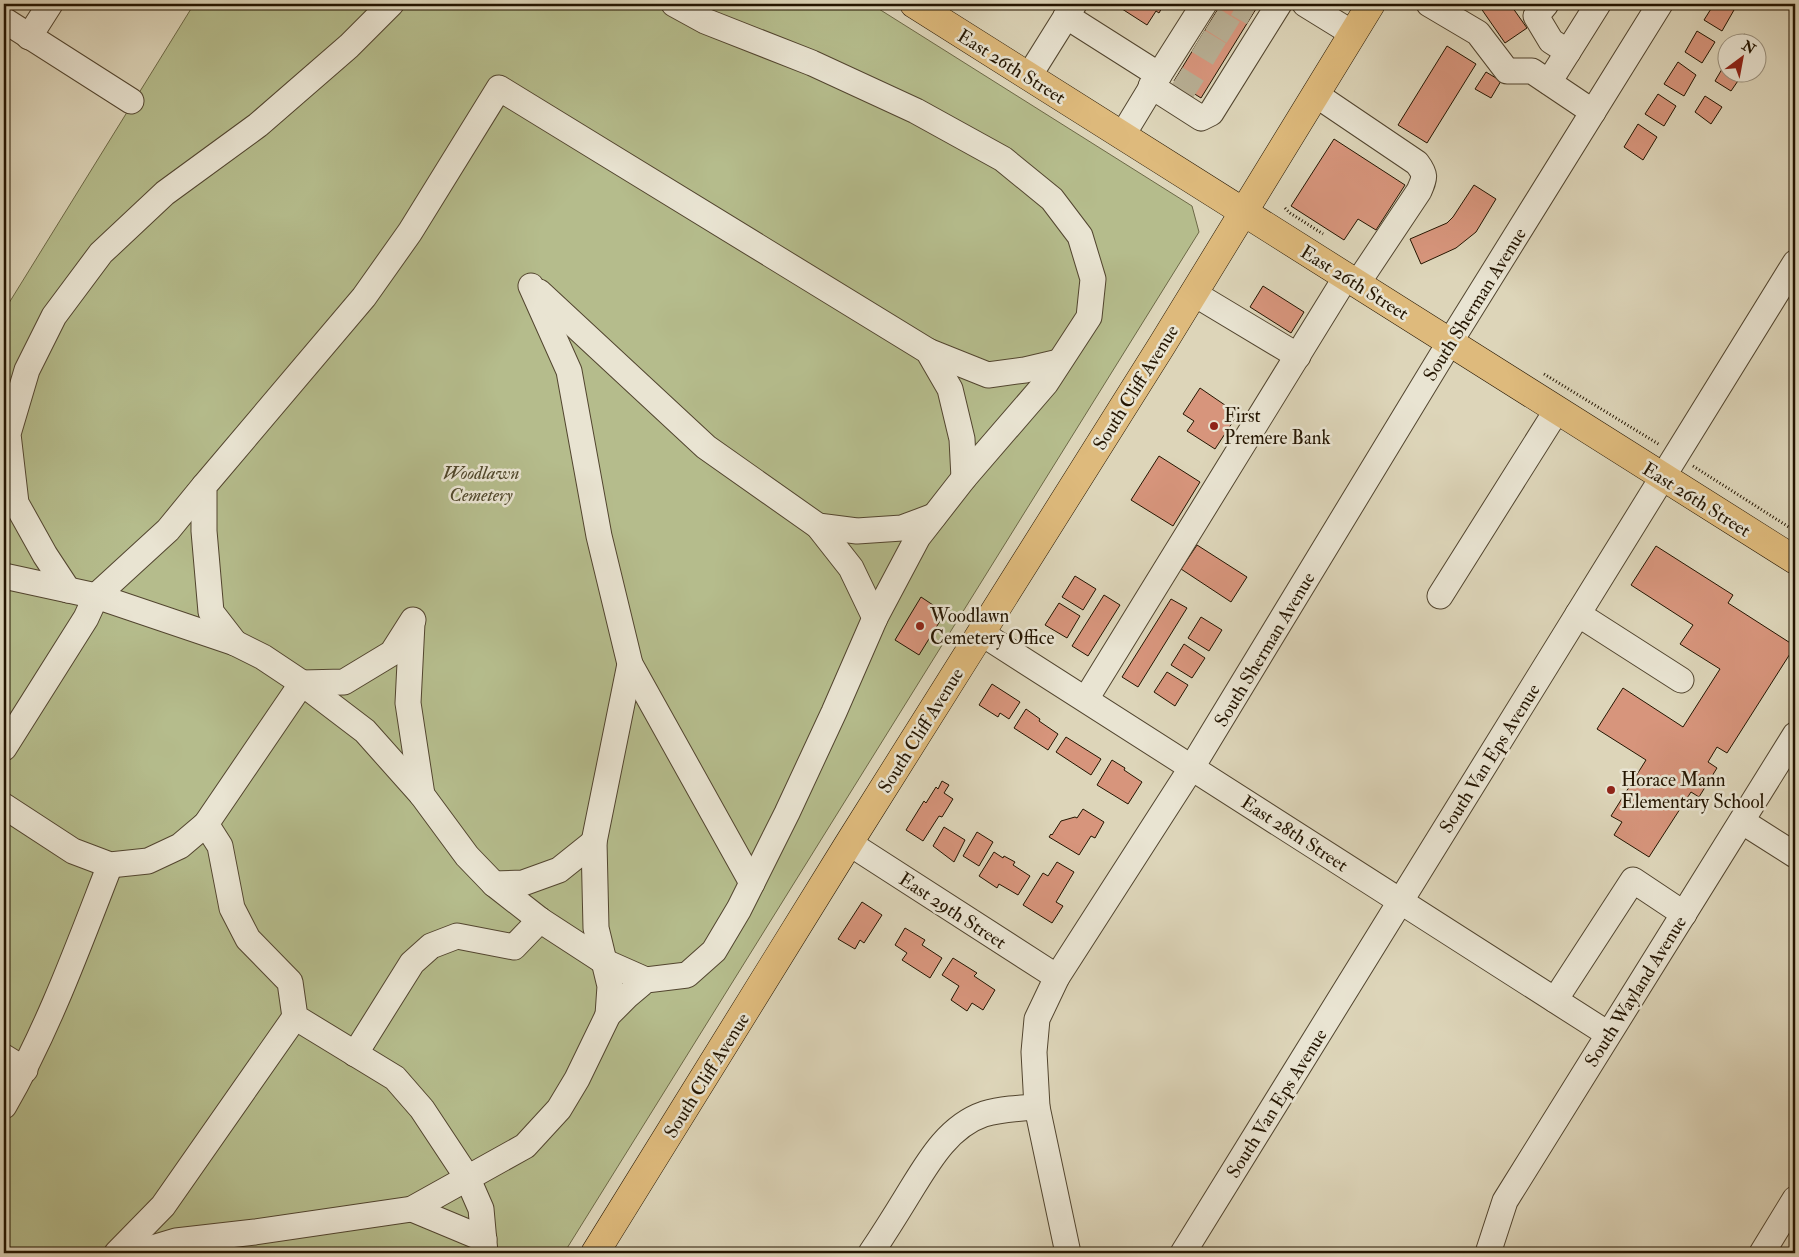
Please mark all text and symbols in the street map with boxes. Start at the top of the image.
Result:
street label: East 26th Street [953,24,1070,110]
north arrow [1716,32,1766,82]
text: N [1738,36,1759,58]
street label: South Sherman Avenue [1418,223,1532,386]
street label: East 26th Street [1296,240,1413,326]
street label: South Cliff Avenue [1088,320,1184,455]
place label: First Premere Bank [1224,404,1331,450]
marker: First Premere Bank [1208,420,1220,432]
street label: East 26th Street [1638,457,1755,543]
park label: Woodlawn Cemetery [443,461,519,507]
street label: South Sherman Avenue [1209,568,1321,731]
place label: Woodlawn Cemetery Office [929,604,1054,650]
marker: Woodlawn Cemetery Office [914,620,926,632]
street label: South Cliff Avenue [873,663,969,798]
street label: South Van Eps Avenue [1434,679,1546,838]
place label: Horace Mann Elementary School [1621,768,1765,814]
marker: Horace Mann Elementary School [1605,784,1617,796]
street label: East 28th Street [1236,790,1352,877]
street label: East 29th Street [894,867,1011,955]
street label: South Wayland Avenue [1580,911,1692,1072]
street label: South Cliff Avenue [659,1008,755,1143]
street label: South Van Eps Avenue [1221,1024,1333,1183]

